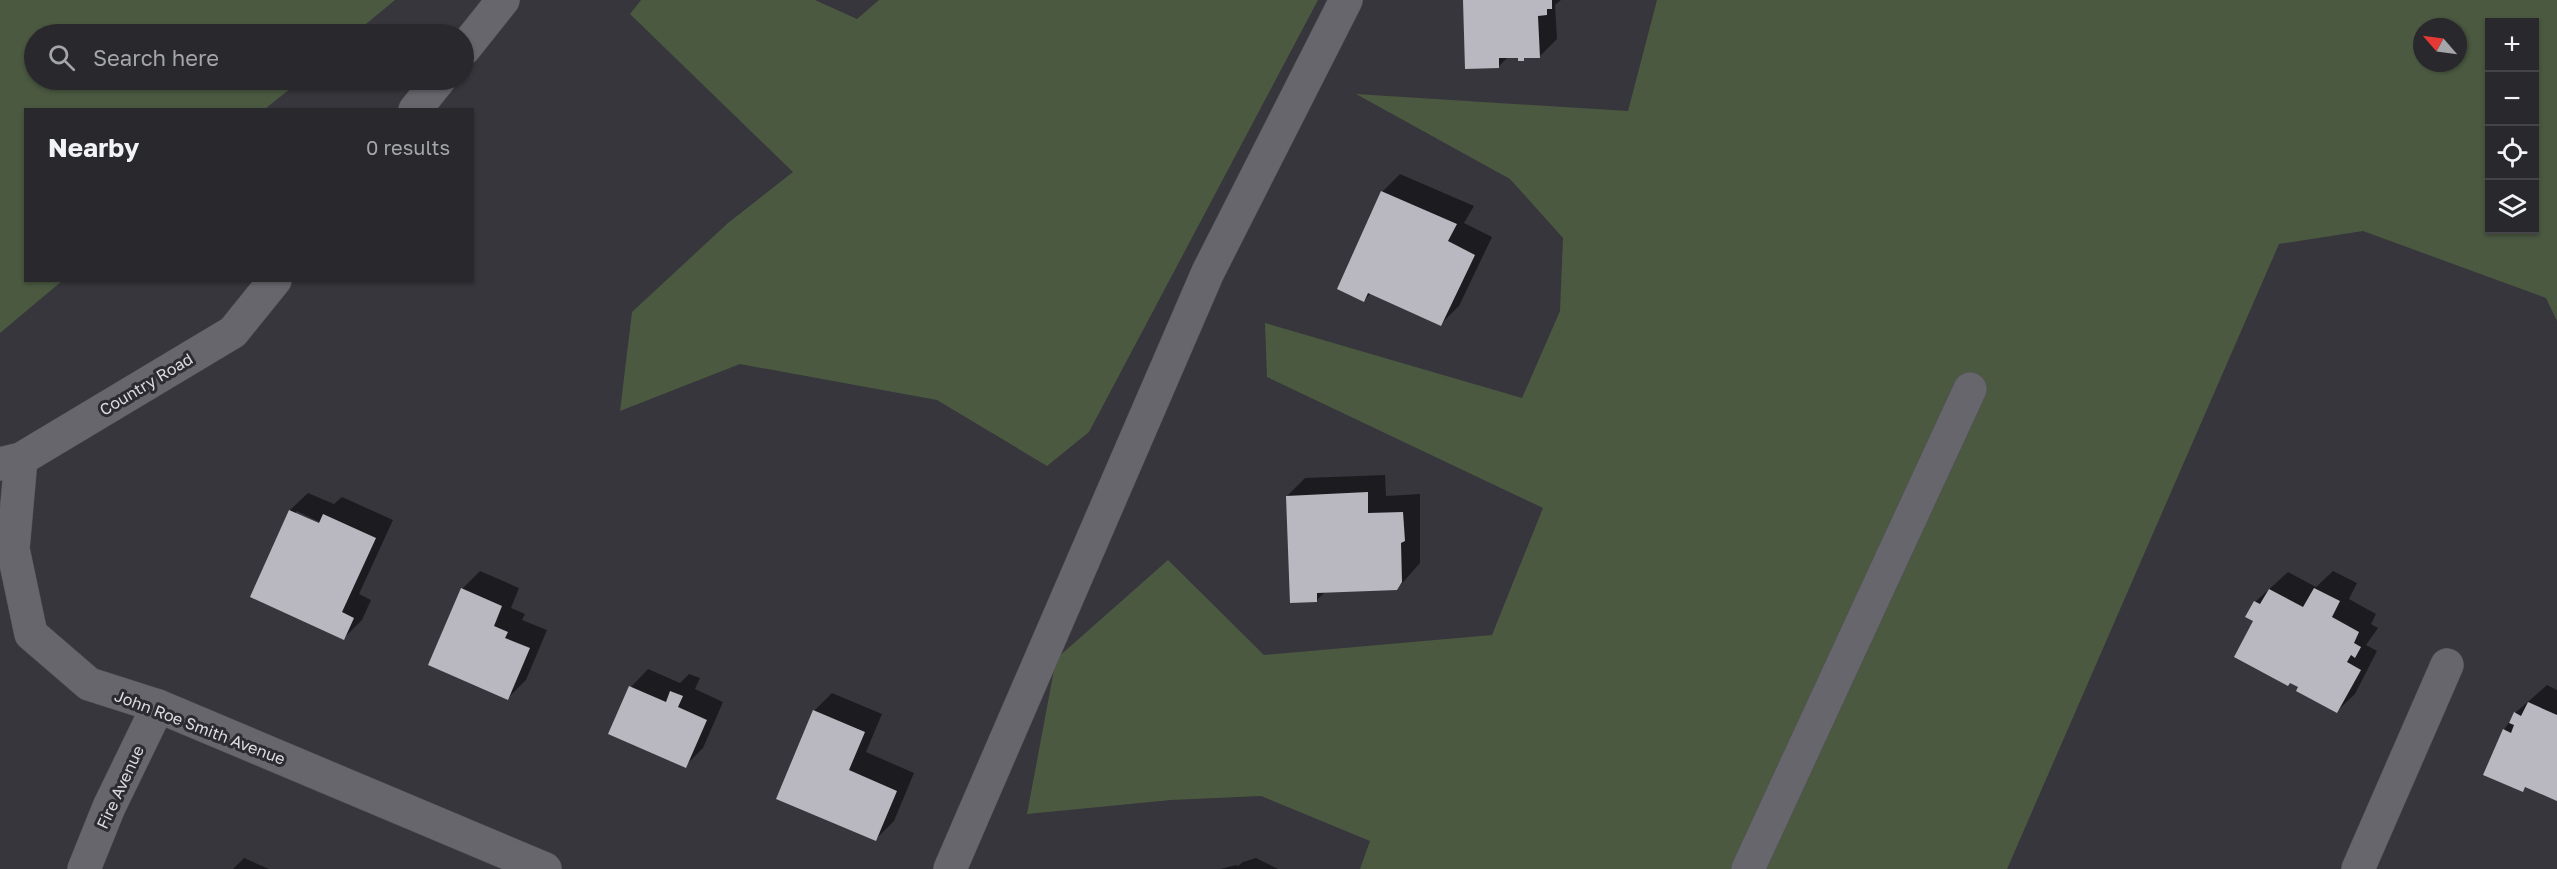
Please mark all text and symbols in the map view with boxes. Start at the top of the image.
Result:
north arrow [2413,18,2467,72]
map controls [2485,18,2539,234]
button: + [2485,18,2539,72]
search box [24,24,474,90]
icon: search [45,41,78,74]
text: Search here [93,44,219,71]
button: − [2485,72,2539,126]
button: locate [2485,126,2539,180]
text: Nearby [48,132,139,163]
text: 0 results [366,135,450,159]
button: layers [2485,180,2539,234]
street label: Country Road [96,348,196,420]
street label: John Roe Smith Avenue [112,685,288,769]
street label: Fire Avenue [92,742,148,832]

